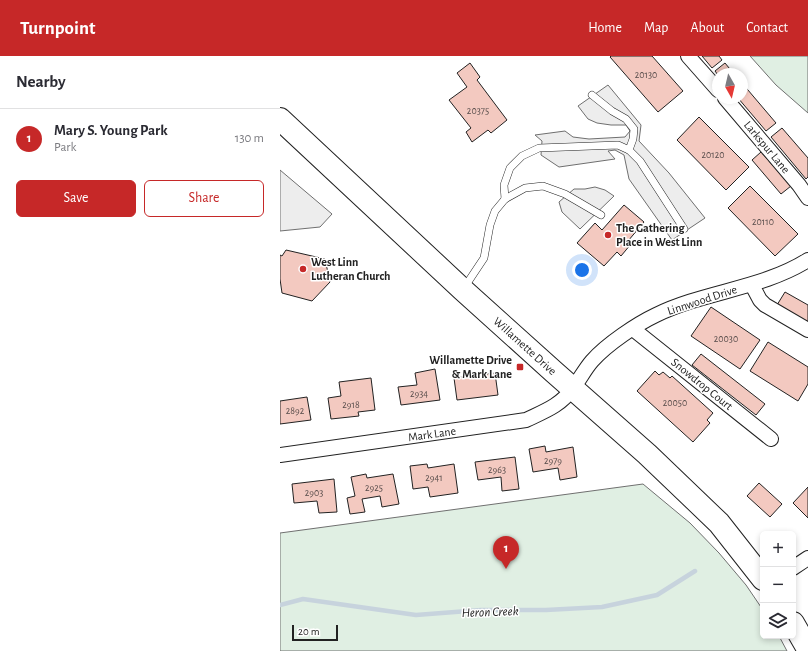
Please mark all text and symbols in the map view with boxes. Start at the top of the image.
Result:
text: Turnpoint [20,19,95,38]
text: Home [588,21,622,35]
text: Map [644,21,668,35]
text: About [690,21,724,35]
text: Contact [746,21,788,35]
north arrow [712,68,748,104]
house number: 20130 [635,70,657,80]
text: Nearby [16,73,66,90]
house number: 20375 [467,106,489,116]
street label: Larkspur Lane [742,119,792,175]
text: Mary S. Young Park [54,123,168,138]
text: 1 [27,132,31,145]
text: 130 m [235,132,264,145]
text: Park [54,141,76,154]
house number: 20120 [701,150,725,160]
button: Save [16,180,136,217]
button: Share [144,180,264,217]
house number: 20110 [752,217,774,227]
place label: The Gathering Place in West Linn [616,222,702,248]
marker: The Gathering Place in West Linn [603,230,613,240]
place label: West Linn Lutheran Church [311,256,390,282]
your location [572,260,592,280]
marker: West Linn Lutheran Church [298,264,308,274]
street label: Linnwood Drive [666,283,738,317]
street label: Willamette Drive [491,315,559,377]
house number: 20030 [714,334,738,344]
place label: Willamette Drive & Mark Lane [429,354,512,380]
street label: Snowdrop Court [669,356,735,412]
marker: Willamette Drive & Mark Lane [515,362,525,372]
house number: 2934 [410,389,428,399]
house number: 20050 [663,398,687,408]
house number: 2918 [342,400,360,410]
house number: 2892 [286,406,305,416]
street label: Mark Lane [407,425,457,443]
house number: 2979 [544,456,562,466]
house number: 2963 [488,465,506,475]
house number: 2941 [425,473,443,483]
house number: 2925 [365,483,383,493]
house number: 2903 [305,488,323,498]
map controls [760,531,796,639]
button: + [760,531,796,567]
pin: 1 [493,536,519,569]
button: − [760,567,796,603]
button: layers [760,603,796,639]
water label: Heron Creek [461,605,519,620]
scale bar [292,623,338,642]
text: 20 m [298,626,319,637]

